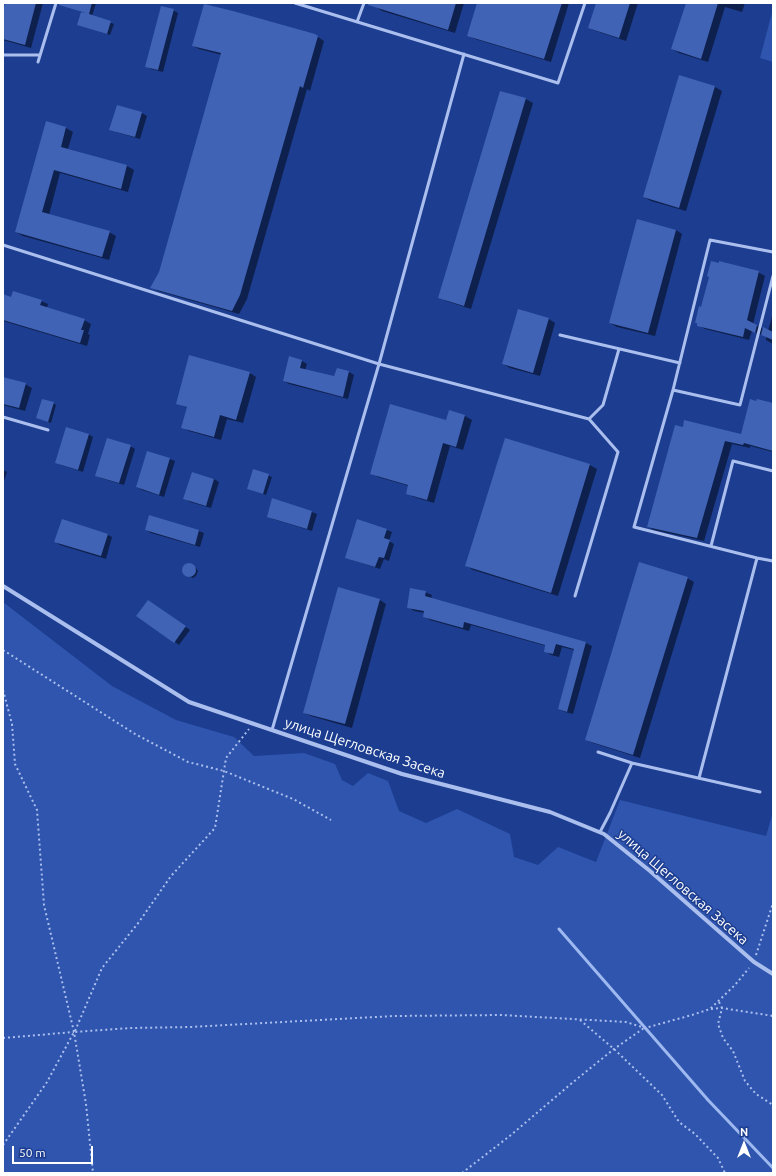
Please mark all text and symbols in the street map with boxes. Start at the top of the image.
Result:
street label: улица Щегловская Засека [283,714,447,782]
street label: улица Щегловская Засека [614,826,752,948]
north arrow [724,1124,764,1164]
text: N [740,1126,748,1138]
scale bar [14,1138,95,1164]
text: 50 m [19,1146,46,1159]

